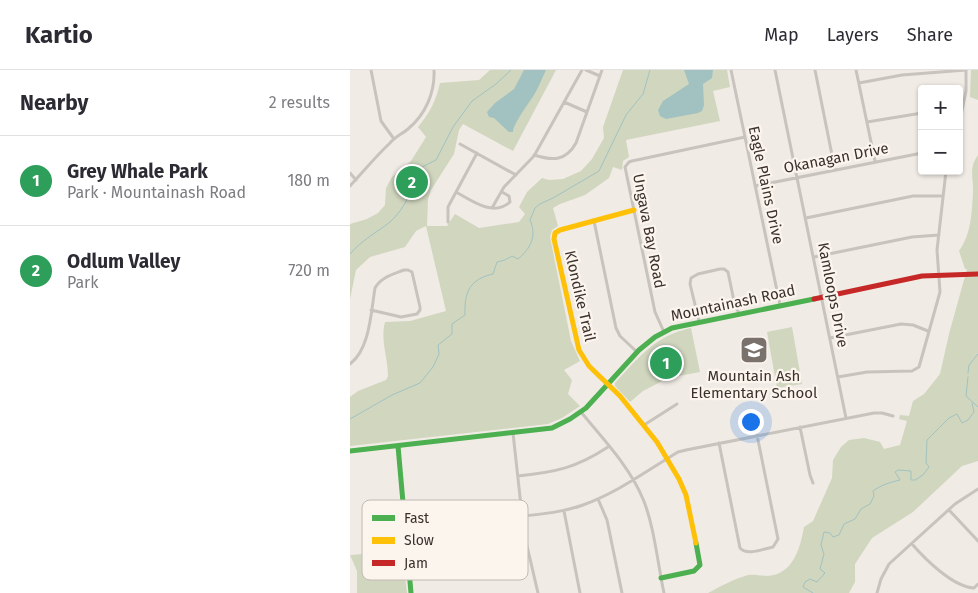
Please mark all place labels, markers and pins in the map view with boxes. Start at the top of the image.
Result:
pin: 2 [396,163,428,201]
school or university icon: Mountain Ash Elementary School [739,335,769,365]
pin: 1 [650,344,682,382]
place label: Mountain Ash Elementary School [691,367,818,402]

